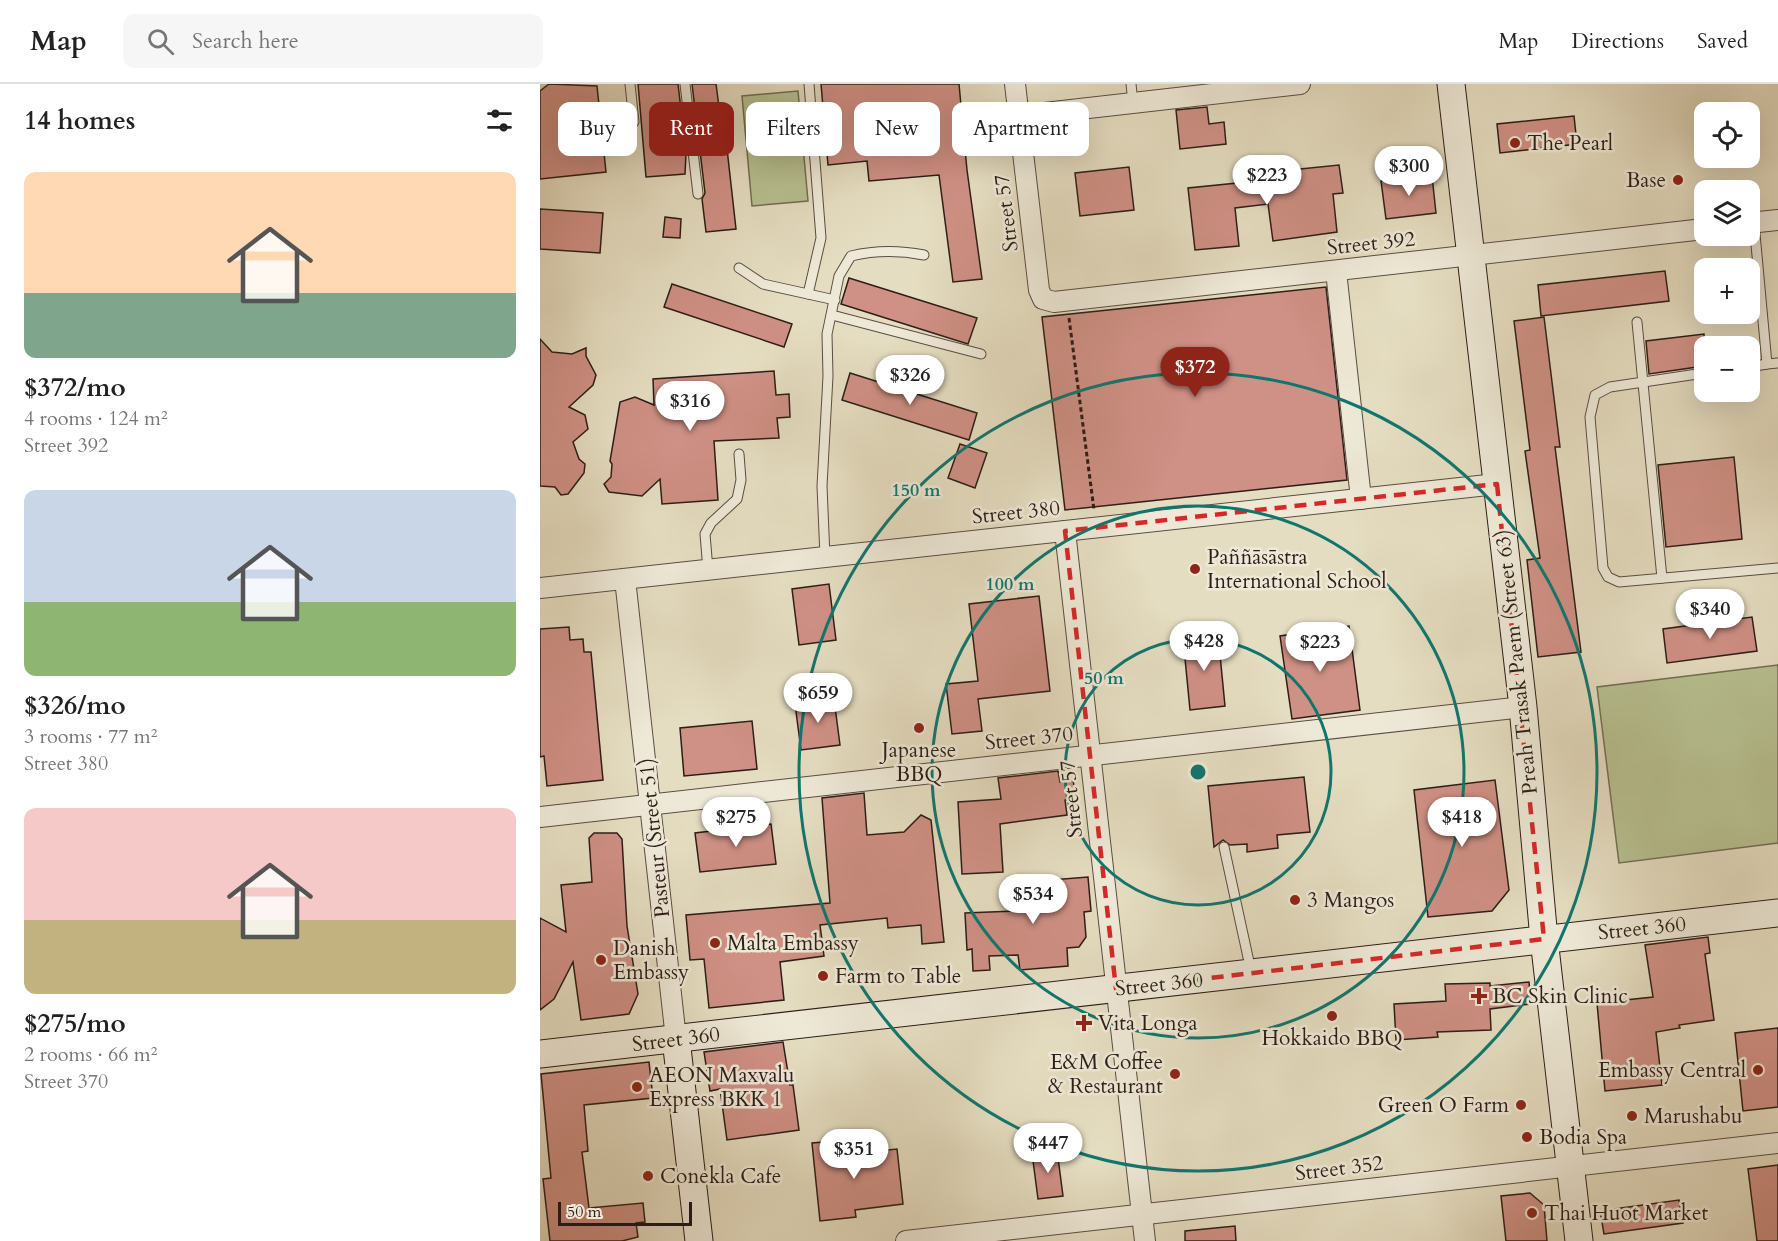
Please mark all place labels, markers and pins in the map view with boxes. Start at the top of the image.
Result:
place label: The Pearl [1527,129,1613,158]
marker: The Pearl [1508,136,1522,150]
pin: $300 [1373,146,1445,197]
pin: $223 [1231,155,1303,206]
place label: Base [1626,166,1666,195]
marker: Base [1671,173,1685,187]
pin: $372 [1159,347,1231,398]
pin: $326 [874,355,946,406]
pin: $316 [654,381,726,432]
place label: Paññāsāstra International School [1207,543,1387,596]
marker: Paññāsāstra International School [1188,562,1202,576]
pin: $340 [1674,589,1746,640]
pin: $428 [1168,621,1240,672]
pin: $223 [1284,622,1356,673]
pin: $659 [782,673,854,724]
marker: Japanese BBQ [912,721,926,735]
place label: Japanese BBQ [879,736,956,789]
centre of rings [1188,762,1208,782]
pin: $275 [700,797,772,848]
pin: $418 [1426,797,1498,848]
pin: $534 [997,874,1069,925]
place label: 3 Mangos [1307,886,1394,915]
marker: 3 Mangos [1288,893,1302,907]
place label: Malta Embassy [727,929,859,958]
place label: Danish Embassy [613,934,689,987]
marker: Malta Embassy [708,936,722,950]
marker: Danish Embassy [594,953,608,967]
place label: Farm to Table [835,962,961,991]
marker: Farm to Table [816,969,830,983]
place label: BC Skin Clinic [1492,982,1628,1011]
marker: BC Skin Clinic [1470,987,1488,1005]
place label: Vita Longa [1098,1009,1198,1038]
marker: Hokkaido BBQ [1325,1009,1339,1023]
marker: Vita Longa [1075,1014,1093,1032]
place label: Hokkaido BBQ [1261,1024,1403,1053]
place label: E&M Coffee & Restaurant [1048,1048,1163,1101]
place label: Embassy Central [1598,1056,1746,1085]
place label: AEON Maxvalu Express BKK 1 [649,1061,794,1114]
marker: Embassy Central [1751,1063,1765,1077]
marker: E&M Coffee & Restaurant [1168,1067,1182,1081]
marker: AEON Maxvalu Express BKK 1 [630,1080,644,1094]
place label: Green O Farm [1378,1091,1509,1120]
marker: Green O Farm [1514,1098,1528,1112]
place label: Marushabu [1644,1102,1742,1131]
marker: Marushabu [1625,1109,1639,1123]
pin: $447 [1012,1123,1084,1174]
place label: Bodia Spa [1539,1123,1627,1152]
pin: $351 [818,1129,890,1180]
marker: Bodia Spa [1520,1130,1534,1144]
place label: Conekla Cafe [660,1162,781,1191]
marker: Conekla Cafe [641,1169,655,1183]
place label: Thai Huot Market [1544,1199,1709,1228]
marker: Thai Huot Market [1525,1206,1539,1220]

